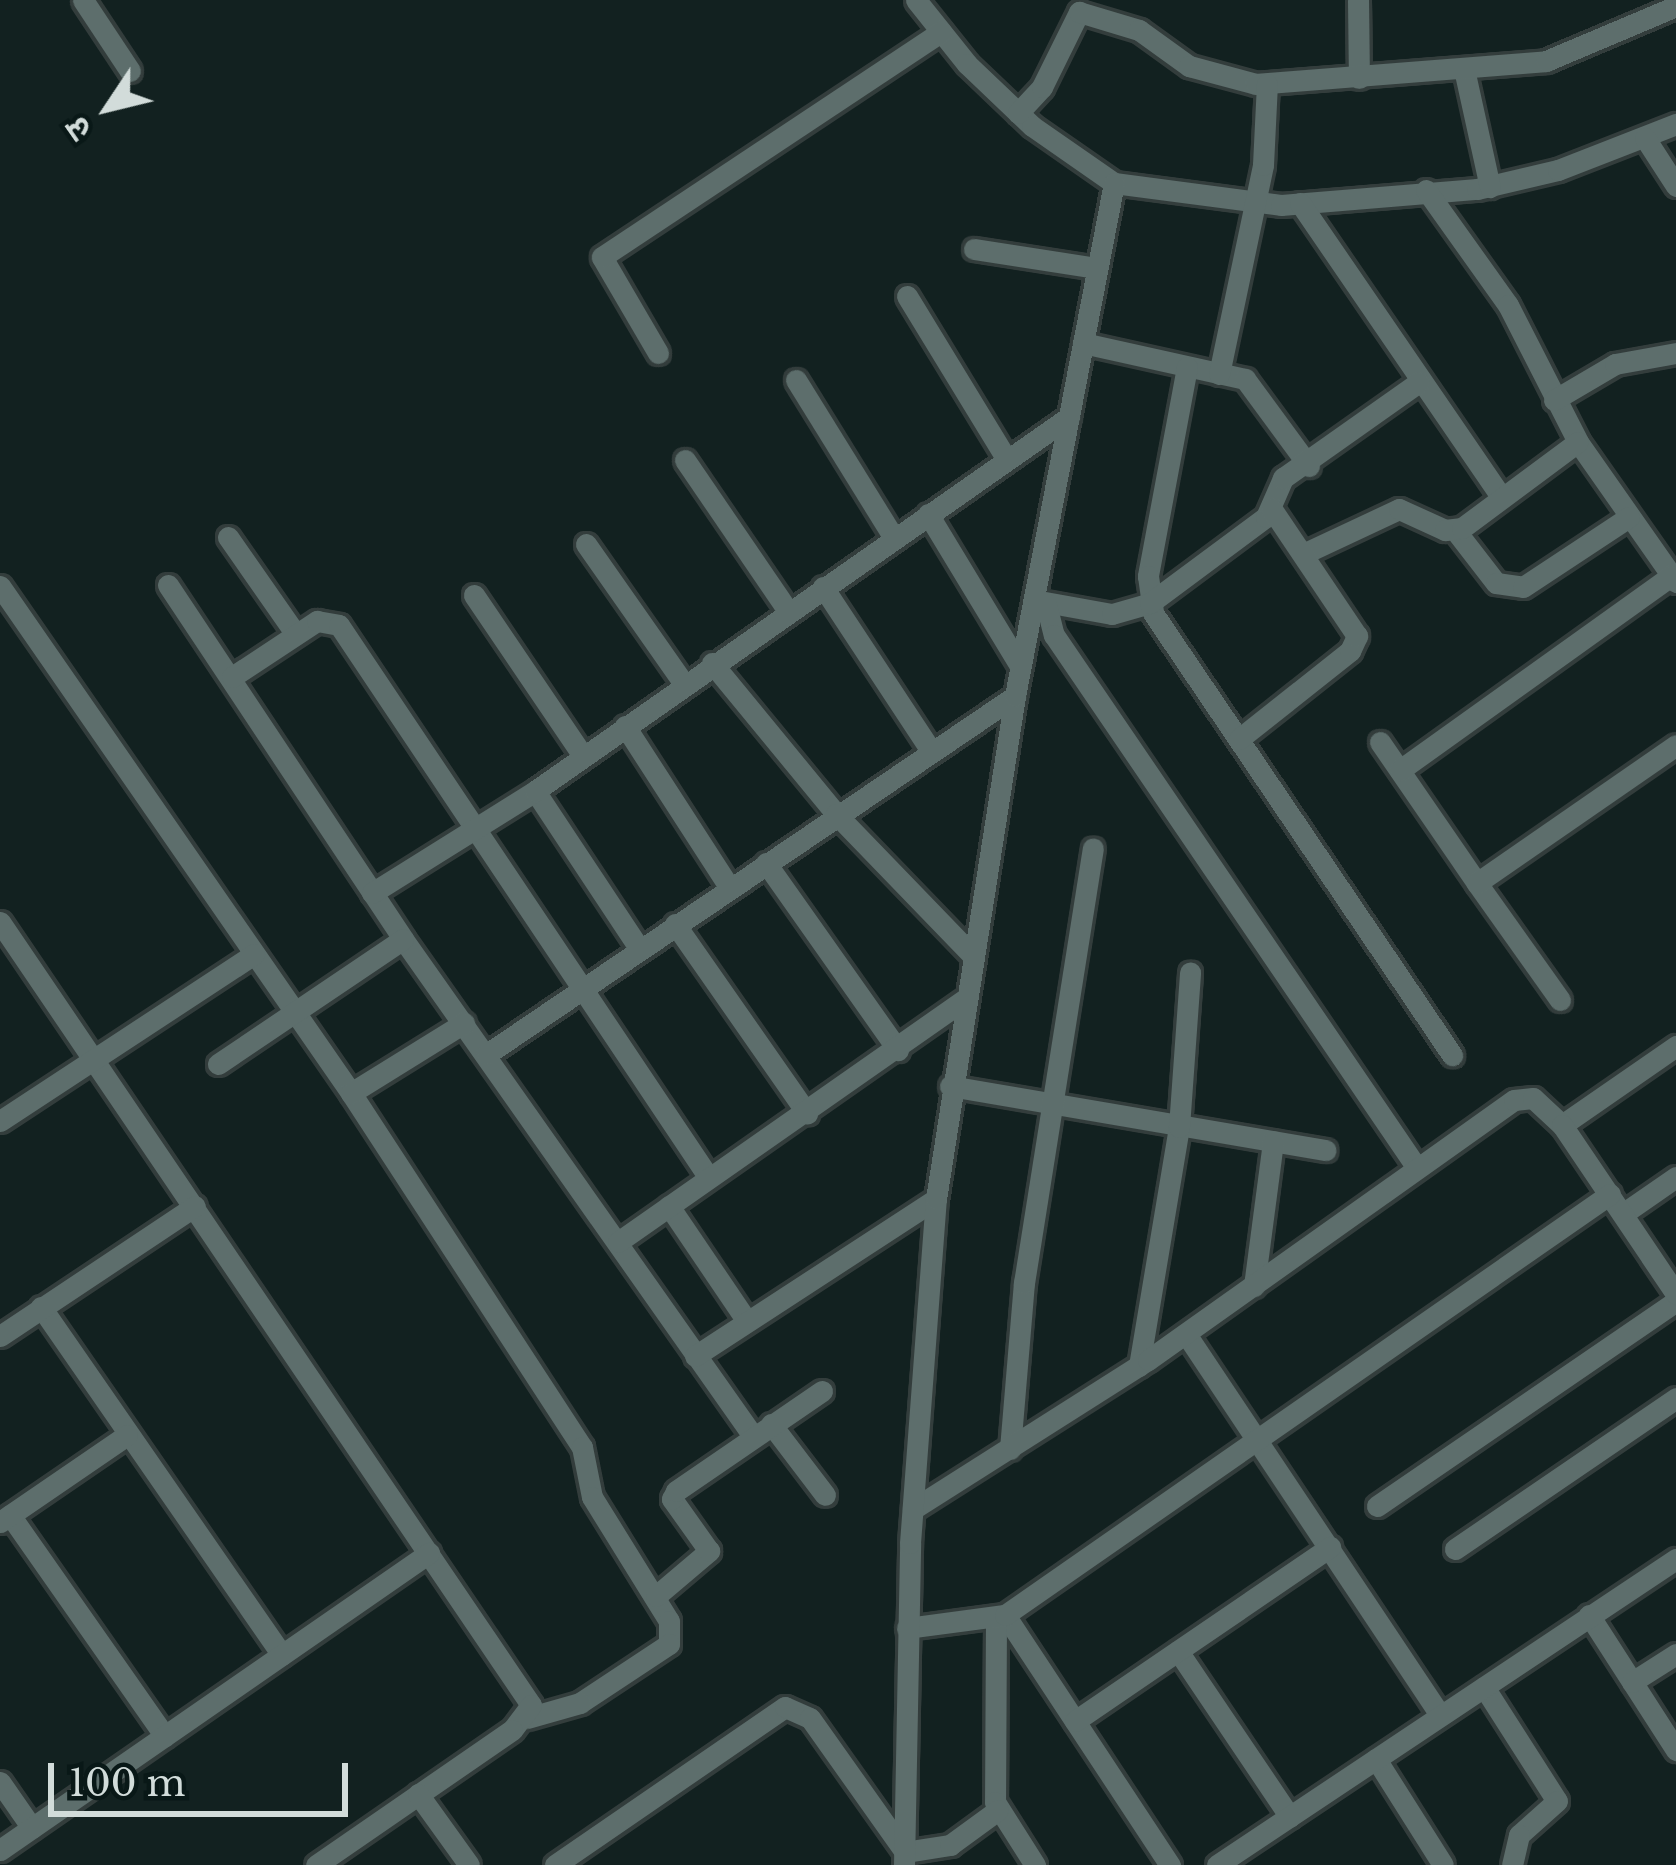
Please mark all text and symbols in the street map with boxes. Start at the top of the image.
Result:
north arrow [48,48,168,168]
text: उ [56,109,100,149]
scale bar [54,1739,354,1813]
text: 100 m [69,1761,185,1806]

